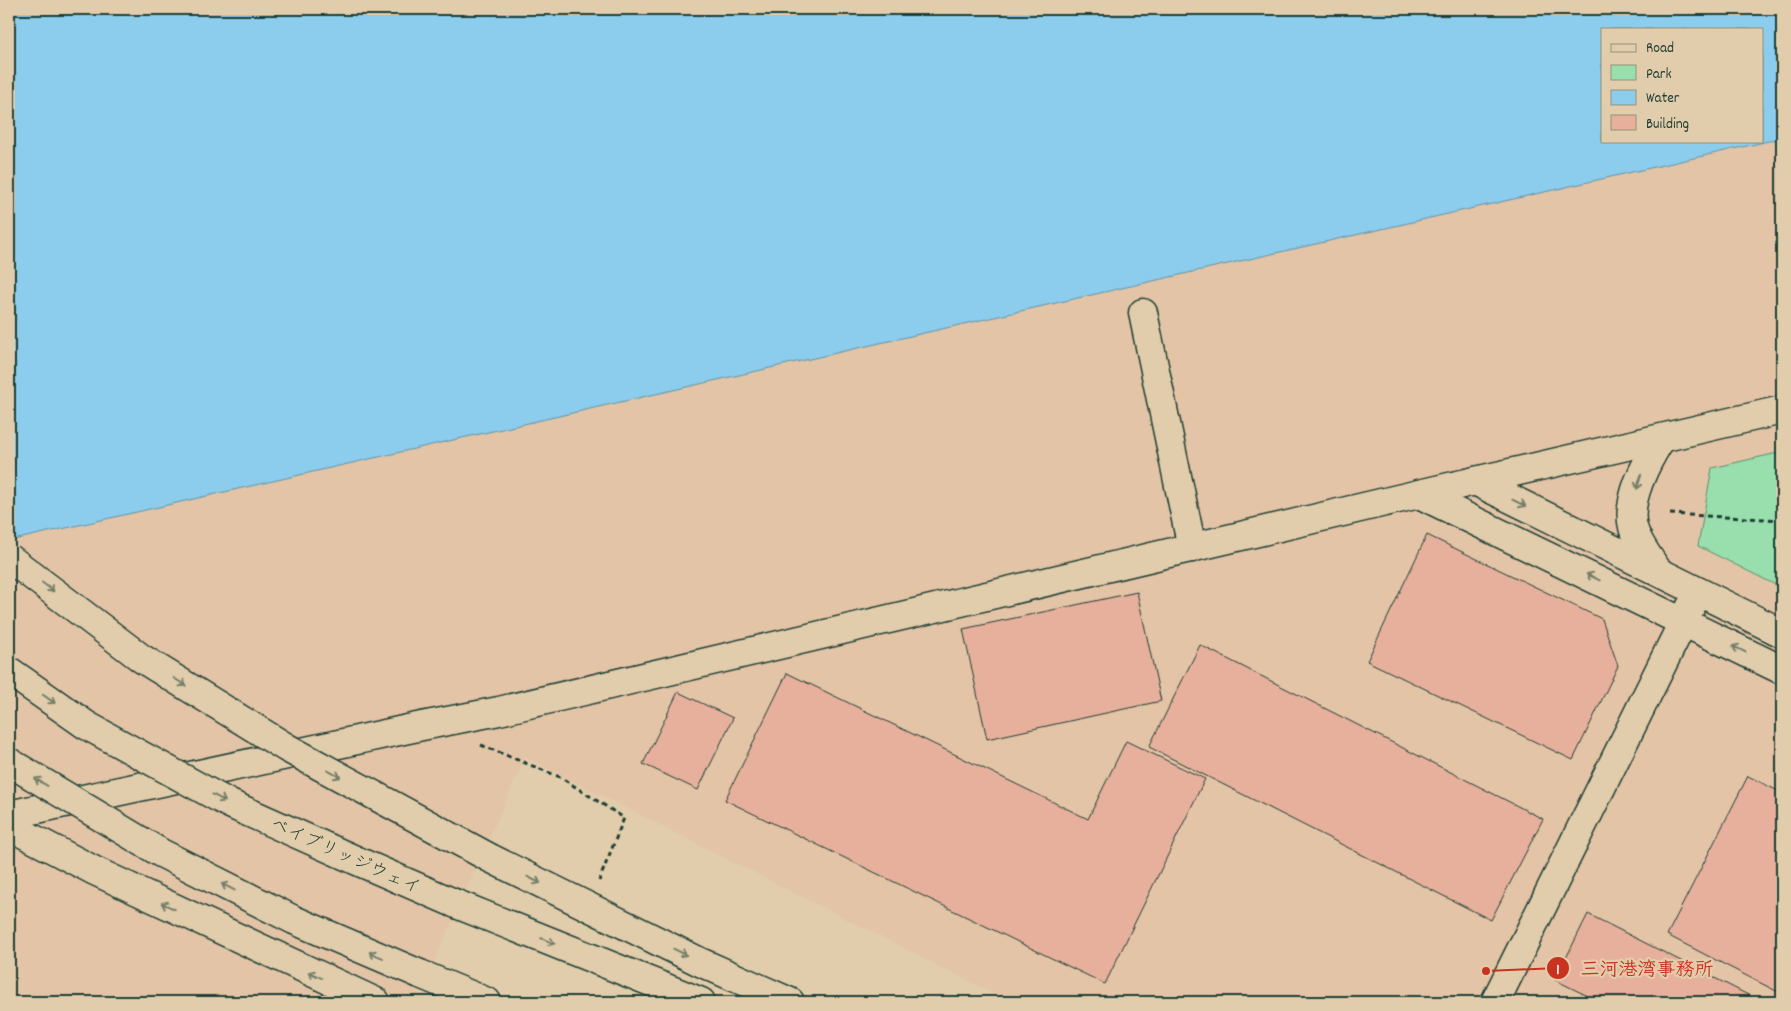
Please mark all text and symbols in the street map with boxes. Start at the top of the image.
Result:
legend [1601,28,1764,142]
text: Road [1646,38,1674,60]
text: Park [1646,64,1672,86]
text: Water [1646,88,1680,110]
text: Building [1646,114,1689,136]
one-way arrow [1634,474,1644,490]
one-way arrow [1511,499,1526,508]
one-way arrow [1585,572,1600,582]
one-way arrow [41,582,54,593]
one-way arrow [1731,644,1746,654]
one-way arrow [172,677,186,687]
one-way arrow [42,694,56,704]
one-way arrow [327,769,341,779]
one-way arrow [34,777,48,787]
one-way arrow [212,793,227,803]
street label: ベイブリッジウェイ [266,813,424,902]
one-way arrow [526,875,541,885]
one-way arrow [221,882,236,891]
one-way arrow [161,901,176,910]
one-way arrow [540,936,555,946]
one-way arrow [672,947,687,957]
one-way arrow [369,950,384,960]
callout: 三河港湾事務所 [1545,951,1723,985]
text: 三河港湾事務所 [1580,958,1714,985]
text: 1 [1556,960,1560,982]
one-way arrow [308,970,323,979]

